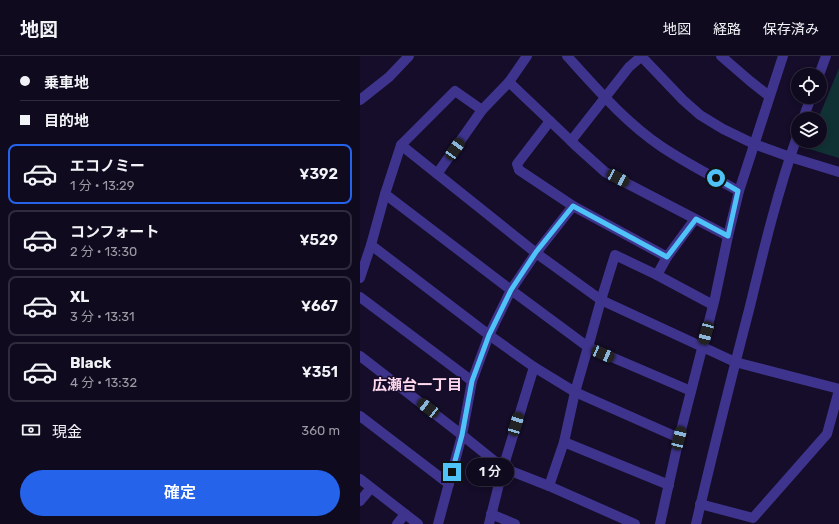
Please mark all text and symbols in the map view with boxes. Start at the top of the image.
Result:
text: 地図 [20,18,58,41]
text: 地図 [663,21,691,38]
text: 経路 [713,21,741,38]
text: 保存済み [763,21,819,38]
map controls [791,68,827,148]
button: locate [791,68,827,104]
text: 乗車地 [44,74,89,92]
text: 目的地 [44,112,89,130]
button: layers [791,112,827,148]
car [443,136,467,162]
icon: car [22,156,58,192]
text: エコノミー [70,157,145,175]
text: ¥392 [299,165,338,183]
car [605,167,631,189]
route start [707,169,725,187]
text: 1 分 · 13:29 [70,178,134,193]
icon: car [22,222,58,258]
text: コンフォート [70,223,160,241]
text: ¥529 [300,231,338,249]
text: 2 分 · 13:30 [70,244,137,259]
icon: car [22,288,58,324]
text: XL [70,288,89,306]
text: ¥667 [301,297,338,315]
text: 3 分 · 13:31 [70,309,135,324]
car [697,320,715,346]
car [590,344,616,364]
icon: car [22,354,58,390]
text: Black [70,354,111,372]
text: ¥351 [302,363,338,381]
text: 4 分 · 13:32 [70,375,137,390]
district label: 広瀬台一丁目 [372,376,462,394]
car [415,396,441,420]
car [507,411,525,437]
icon: cash [20,419,42,441]
text: 現金 [52,423,82,441]
text: 360 m [301,423,340,438]
car [670,425,688,451]
callout: 1 分 [466,458,514,486]
route end [443,463,461,481]
text: 1 分 [479,464,501,479]
button: 確定 [20,470,340,516]

